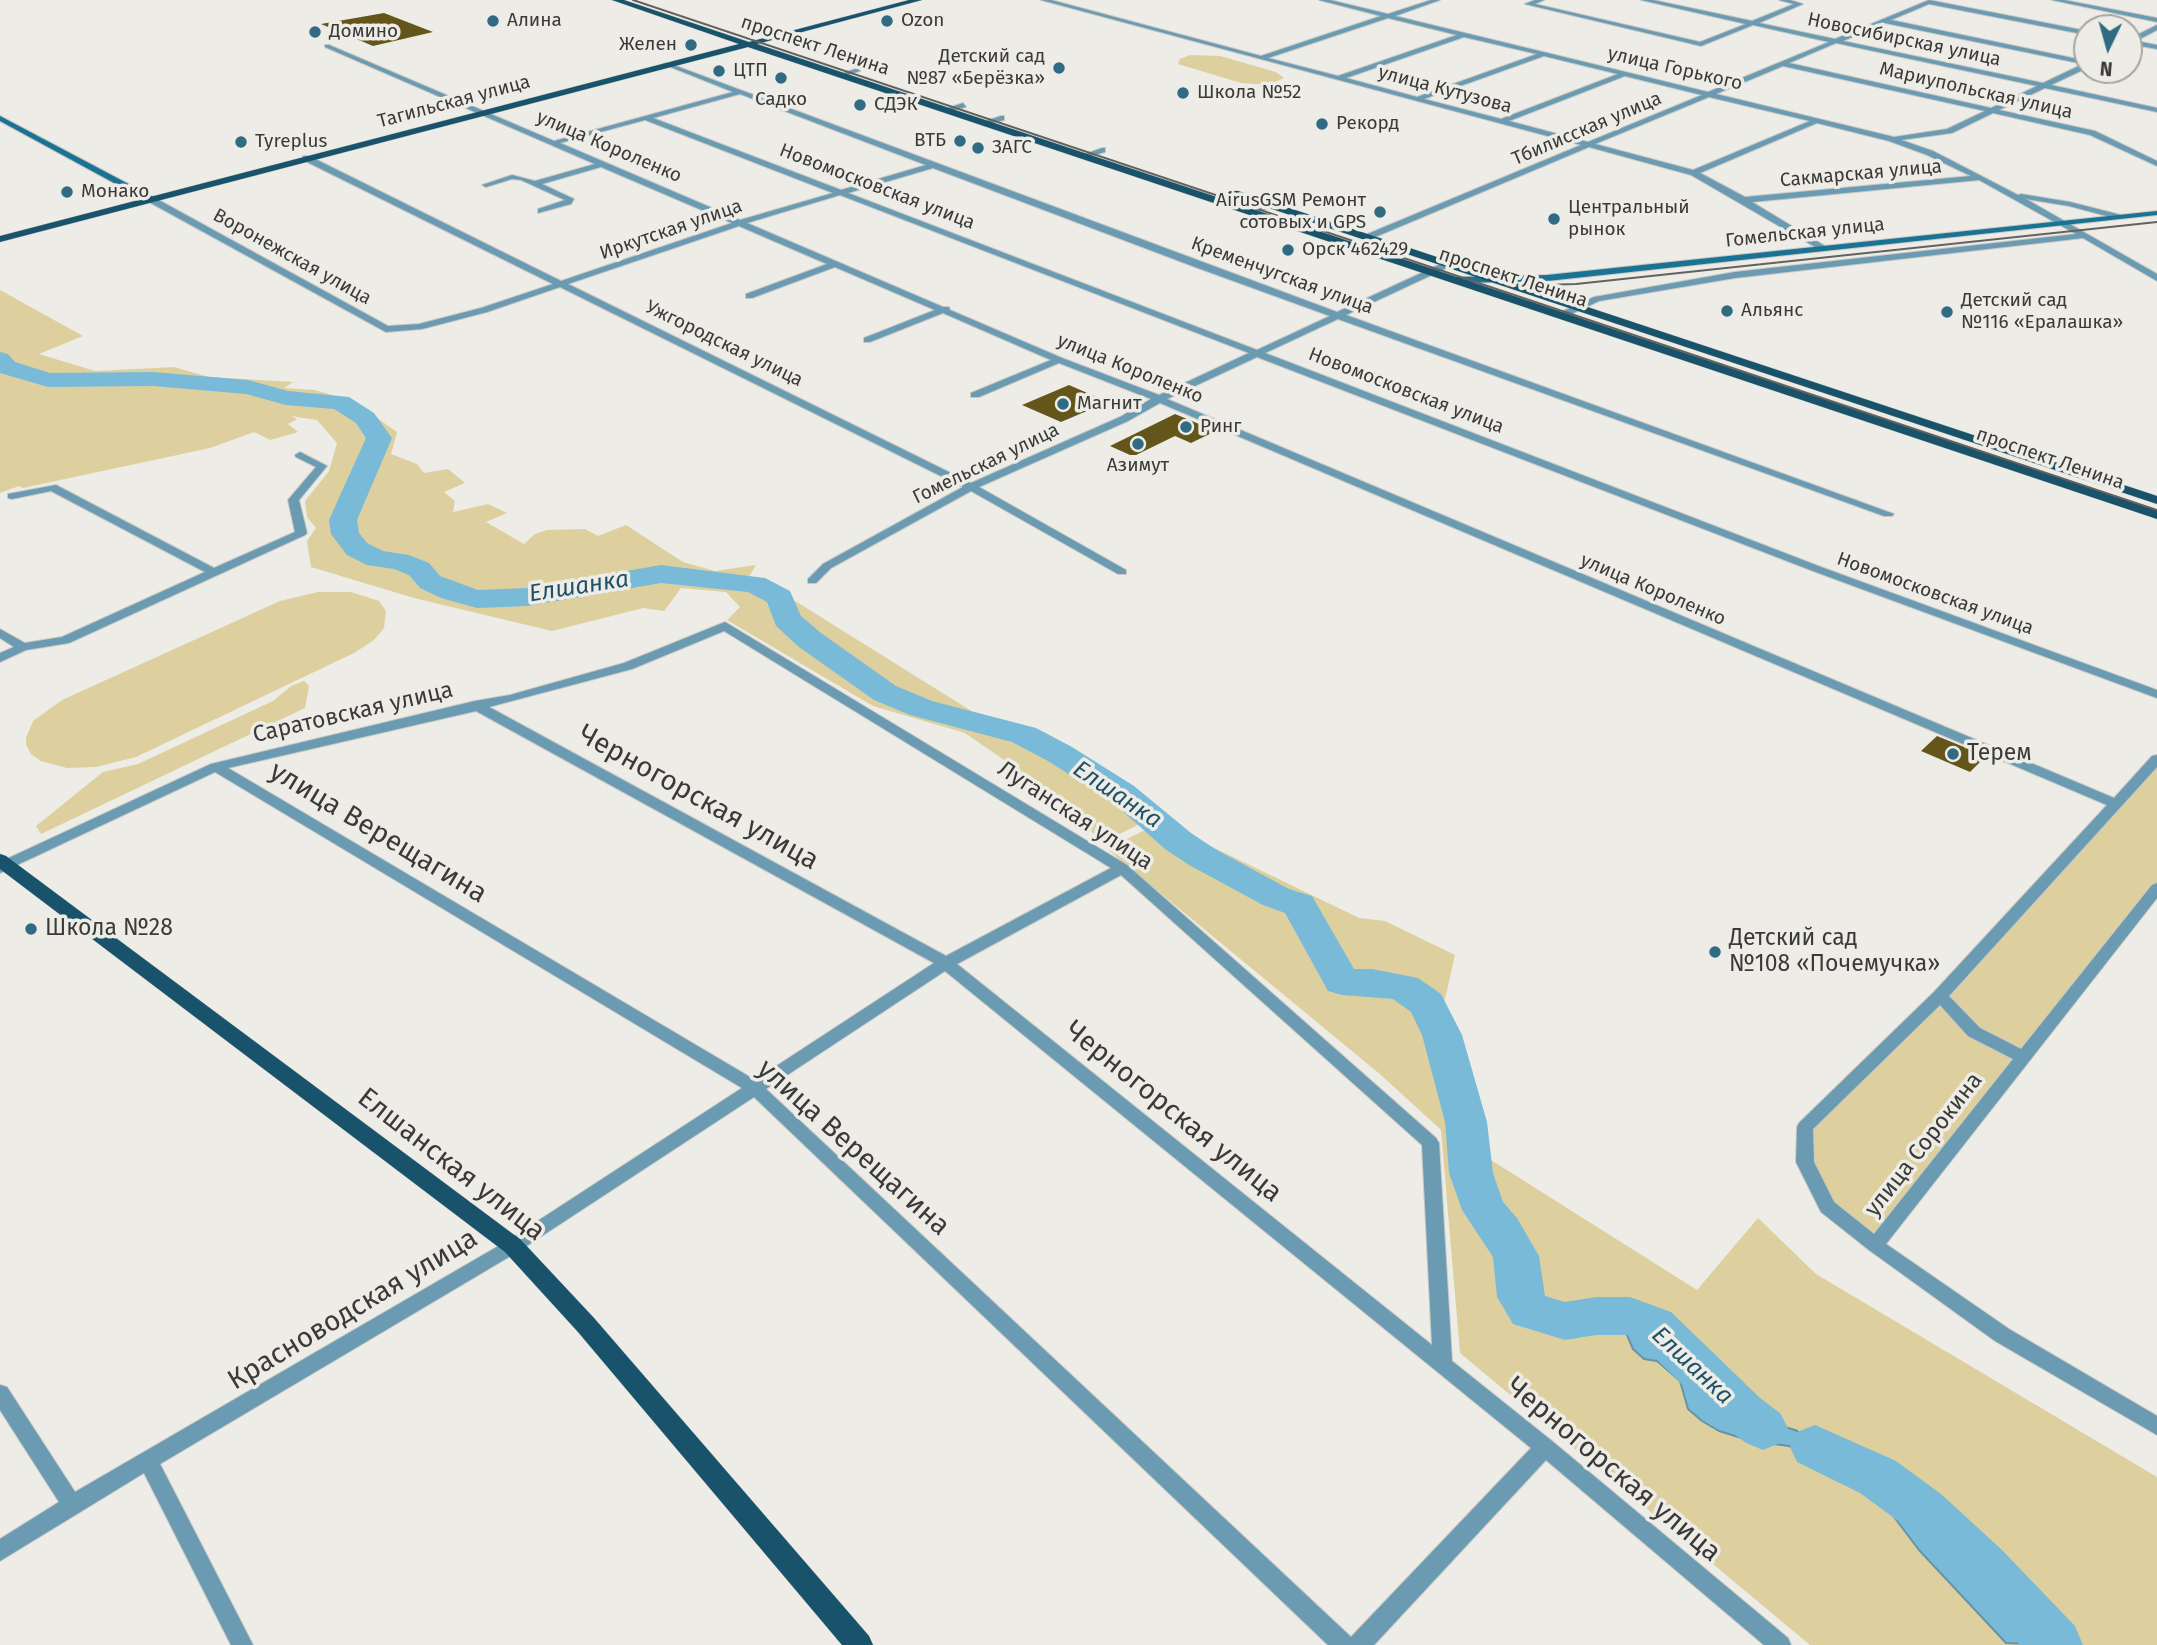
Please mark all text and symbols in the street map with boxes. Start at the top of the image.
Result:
street label: Новосибирская улица [1805,8,2003,72]
place label: Алина [507,10,562,32]
place label: Ozon [901,10,944,32]
street label: проспект Ленина [738,11,892,81]
marker: Алина [485,13,501,29]
marker: Ozon [879,13,895,29]
north arrow [2073,14,2143,84]
place label: Домино [329,21,398,43]
marker: Домино [307,24,323,40]
place label: Желен [619,34,677,56]
marker: Желен [683,37,699,53]
street label: улица Горького [1605,42,1745,96]
place label: Детский сад №87 «Берёзка» [906,46,1045,90]
text: N [2099,56,2114,80]
street label: Мариупольская улица [1877,58,2075,124]
place label: ЦТП [733,60,768,82]
marker: Детский сад №87 «Берёзка» [1051,60,1067,76]
street label: улица Кутузова [1376,61,1514,119]
marker: ЦТП [711,63,727,79]
marker: Садко [773,70,789,86]
street label: Тагильская улица [375,71,533,133]
place label: Школа №52 [1197,82,1301,104]
marker: Школа №52 [1175,85,1191,101]
street label: Тбилисская улица [1509,87,1665,171]
place label: Садко [755,89,807,111]
place label: СДЭК [874,94,918,116]
marker: СДЭК [852,97,868,113]
street label: улица Короленко [533,106,685,188]
place label: Рекорд [1336,113,1399,135]
marker: Рекорд [1314,116,1330,132]
place label: ВТБ [914,130,946,152]
place label: Tyreplus [255,131,327,153]
marker: ВТБ [952,133,968,149]
marker: Tyreplus [233,134,249,150]
place label: ЗАГС [992,137,1032,159]
street label: Новомосковская улица [776,139,978,235]
marker: ЗАГС [970,140,986,156]
street label: Сакмарская улица [1779,156,1943,192]
place label: Монако [81,181,149,203]
marker: Монако [59,184,75,200]
place label: AirusGSM Ремонт сотовых и GPS [1216,190,1366,234]
street label: Иркутская улица [597,195,745,265]
place label: Центральный рынок [1568,197,1690,241]
street label: Воронежская улица [209,204,375,310]
marker: AirusGSM Ремонт сотовых и GPS [1372,204,1388,220]
marker: Центральный рынок [1546,211,1562,227]
street label: Гомельская улица [1724,213,1886,253]
street label: Кременчугская улица [1188,232,1376,320]
place label: Орск 462429 [1302,239,1408,261]
marker: Орск 462429 [1280,242,1296,258]
street label: проспект Ленина [1436,243,1590,313]
place label: Детский сад №116 «Ералашка» [1961,290,2123,334]
street label: Ужгородская улица [642,296,806,392]
place label: Альянс [1741,300,1803,322]
marker: Альянс [1719,303,1735,319]
marker: Детский сад №116 «Ералашка» [1939,304,1955,320]
street label: улица Короленко [1054,329,1206,409]
street label: Новомосковская улица [1305,343,1507,439]
place label: Магнит [1077,393,1142,415]
marker: Магнит [1055,396,1071,412]
place label: Ринг [1200,416,1241,438]
street label: Гомельская улица [909,419,1063,509]
marker: Ринг [1178,419,1194,435]
street label: проспект Ленина [1973,423,2127,495]
marker: Азимут [1130,436,1146,452]
place label: Азимут [1107,455,1169,477]
street label: Новомосковская улица [1834,548,2036,640]
street label: улица Короленко [1577,549,1729,631]
water label: Елшанка [527,565,631,609]
street label: Саратовская улица [250,677,456,749]
street label: Черногорская улица [572,718,824,878]
place label: Терем [1967,740,2032,768]
marker: Терем [1945,746,1961,762]
street label: улица Верещагина [263,755,493,911]
water label: Елшанка [1067,755,1167,835]
street label: Луганская улица [992,756,1158,876]
place label: Школа №28 [45,915,173,943]
marker: Школа №28 [23,921,39,937]
place label: Детский сад №108 «Почемучка» [1729,925,1940,979]
marker: Детский сад №108 «Почемучка» [1707,944,1723,960]
street label: Черногорская улица [1058,1014,1288,1210]
street label: улица Верещагина [750,1053,956,1243]
street label: улица Сорокина [1859,1068,1989,1222]
street label: Елшанская улица [351,1081,551,1249]
street label: Красноводская улица [222,1222,484,1398]
water label: Елшанка [1645,1321,1739,1411]
street label: Черногорская улица [1499,1370,1727,1570]

